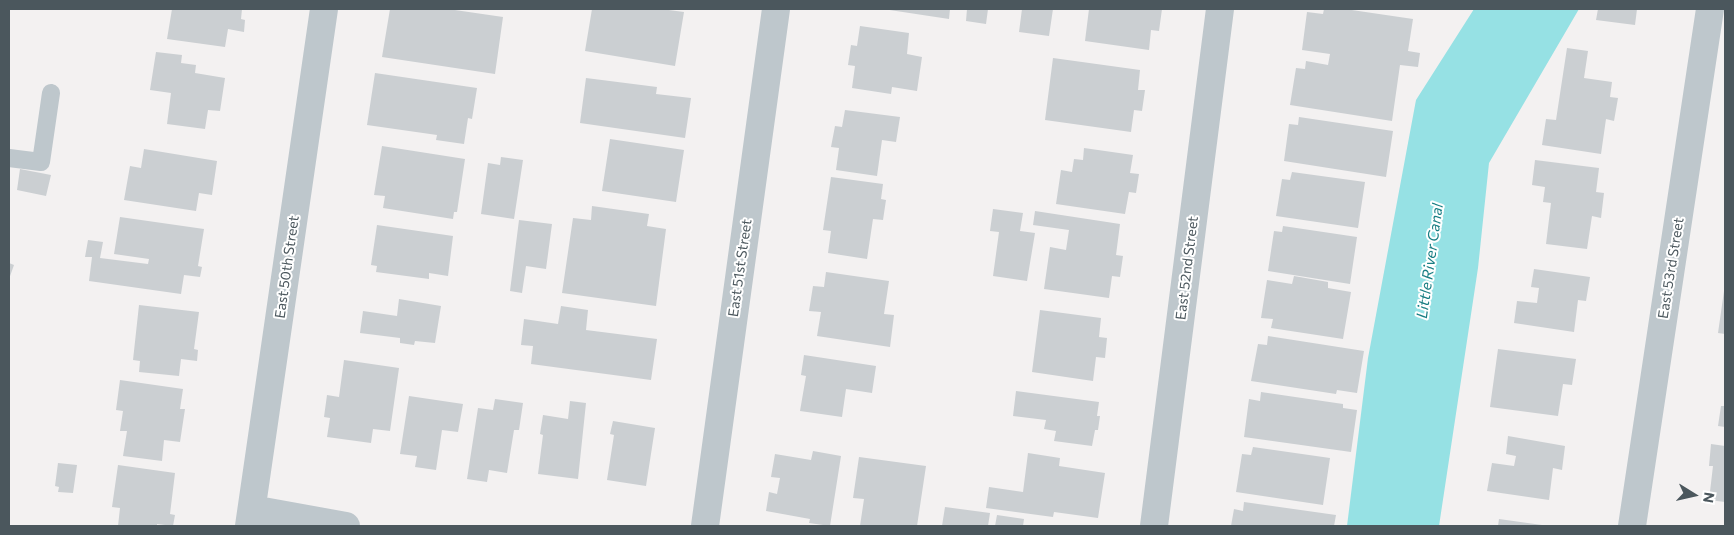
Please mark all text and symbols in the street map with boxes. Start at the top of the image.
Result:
water label: Little River Canal [1413,202,1447,320]
street label: East 50th Street [271,215,303,319]
street label: East 52nd Street [1172,215,1202,321]
street label: East 53rd Street [1655,216,1687,320]
street label: East 51st Street [725,218,755,318]
north arrow [1669,470,1719,520]
text: N [1700,491,1719,504]

